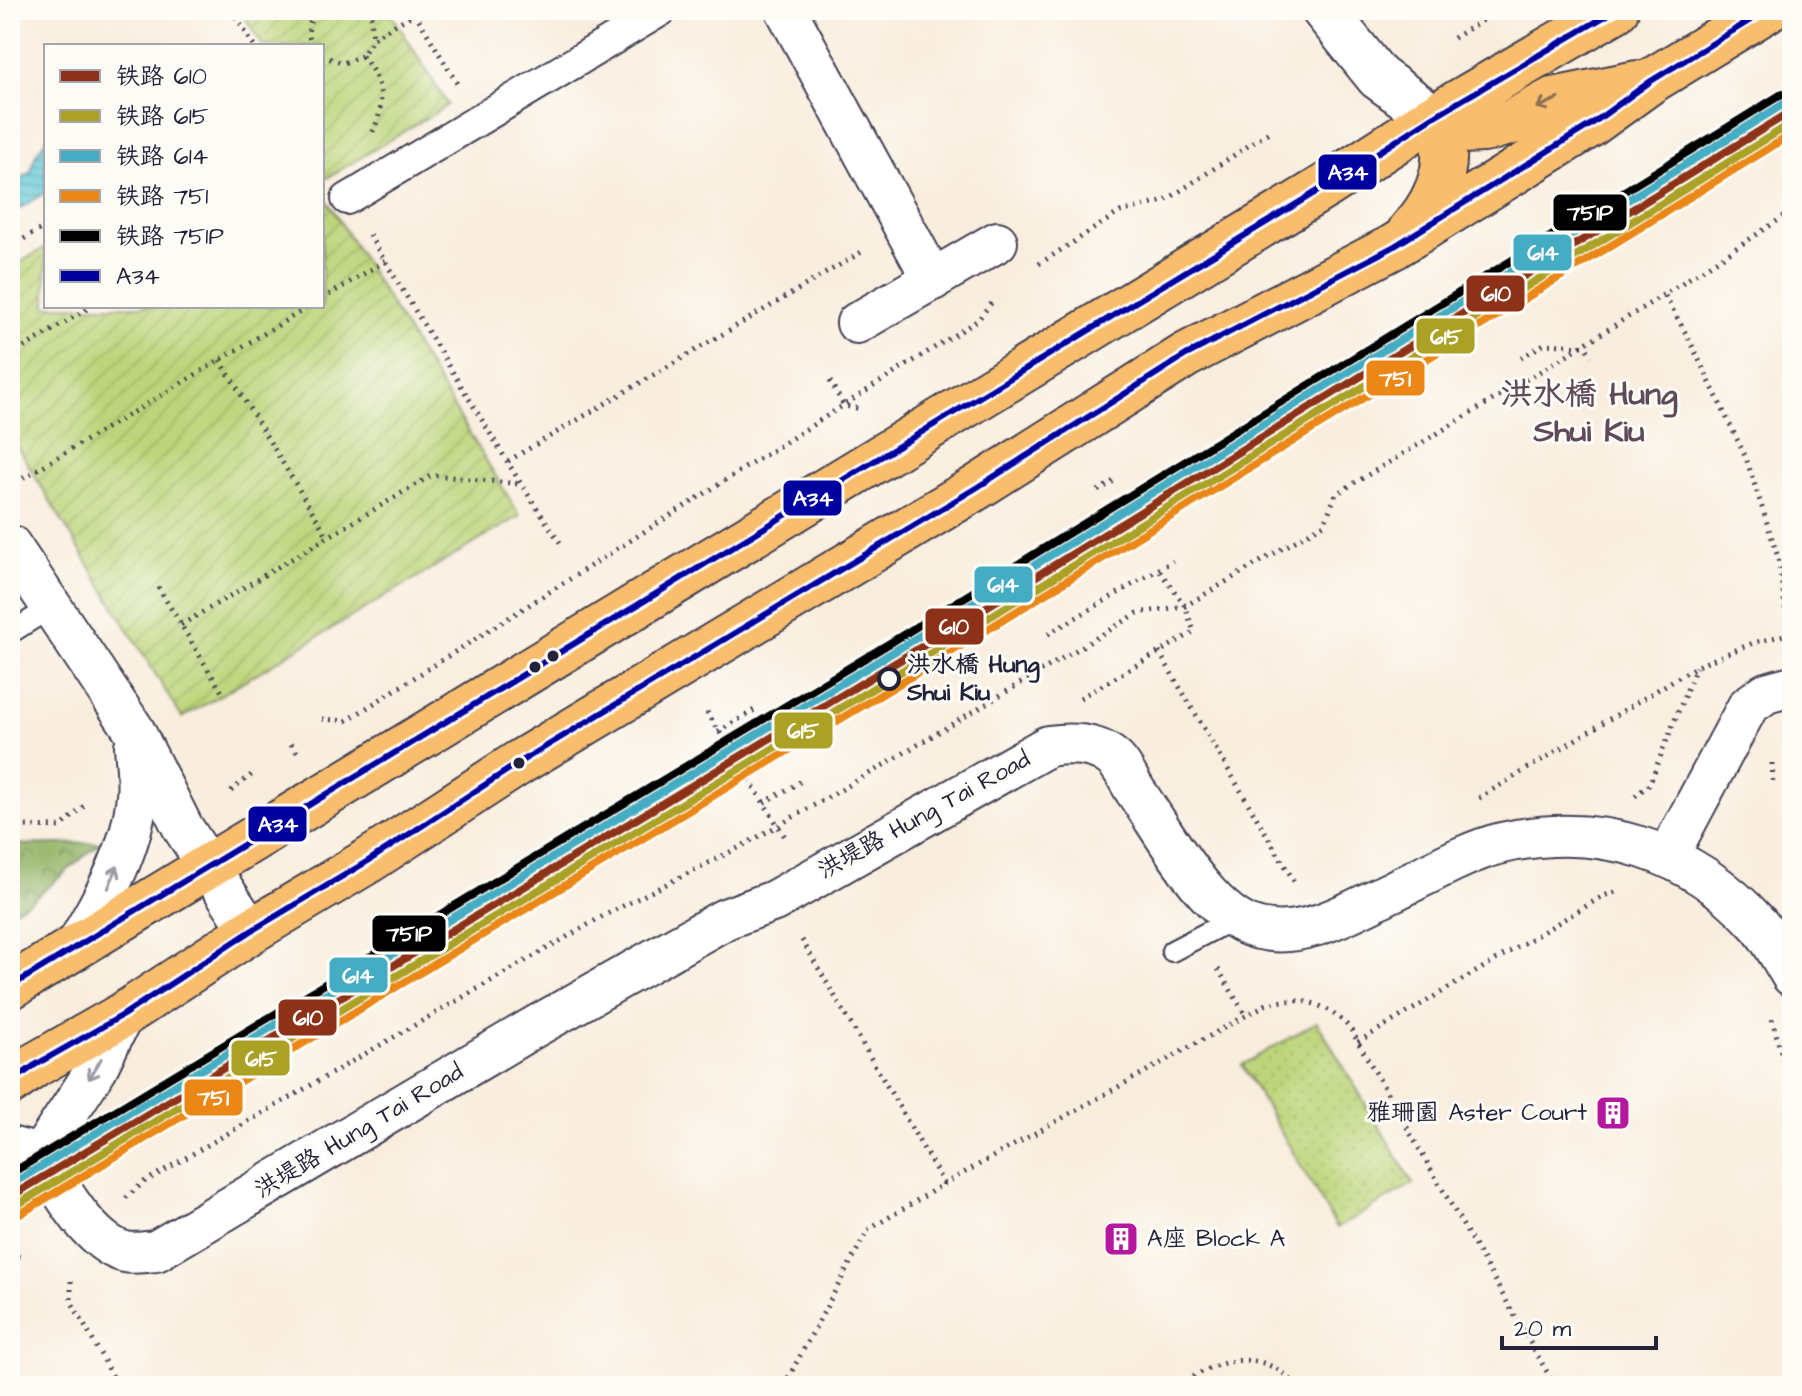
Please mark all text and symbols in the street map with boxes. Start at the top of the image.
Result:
legend [44,44,324,308]
text: 铁路 610 [116,60,207,94]
one-way arrow [1537,97,1561,112]
text: 铁路 615 [116,100,209,134]
text: 铁路 614 [116,140,208,174]
line badge: A34 [1317,153,1378,191]
text: A34 [1328,158,1369,189]
text: 铁路 751 [116,180,208,214]
line badge: 751P [1552,193,1628,232]
text: 751P [1566,198,1614,229]
text: 铁路 751P [116,220,224,254]
line badge: 614 [1512,233,1573,272]
text: 614 [1527,238,1560,269]
text: A34 [116,260,160,294]
line badge: 610 [1465,274,1526,313]
text: 610 [1481,279,1511,310]
line badge: 615 [1415,317,1476,355]
text: 615 [1430,322,1463,353]
line badge: 751 [1365,359,1426,397]
text: 751 [1378,364,1411,395]
district label: 洪水橋 Hung Shui Kiu [1501,372,1678,454]
line badge: A34 [782,479,843,517]
text: A34 [793,484,834,515]
line badge: 614 [973,565,1034,604]
text: 614 [987,570,1020,601]
line badge: 610 [924,607,985,646]
text: 610 [939,612,969,643]
unlabelled marker [545,648,561,664]
place label: 洪水橋 Hung Shui Kiu [906,648,1040,710]
unlabelled marker [527,659,543,675]
marker: 洪水橋 Hung Shui Kiu [878,668,900,690]
line badge: 615 [773,711,834,750]
text: 615 [787,716,820,747]
street label: 洪堤路 Hung Tai Road [812,742,1037,888]
unlabelled marker [511,755,527,771]
line badge: A34 [247,805,308,843]
text: A34 [258,810,299,841]
one-way arrow [107,865,122,890]
line badge: 751P [371,914,447,953]
text: 751P [385,919,433,950]
line badge: 614 [328,956,389,994]
text: 614 [342,961,375,992]
line badge: 610 [277,998,338,1037]
text: 610 [293,1003,323,1034]
line badge: 615 [230,1039,291,1077]
text: 615 [245,1044,278,1075]
street label: 洪堤路 Hung Tai Road [248,1055,470,1208]
one-way arrow [87,1057,103,1080]
line badge: 751 [183,1078,244,1117]
text: 751 [196,1083,229,1114]
building icon: 雅珊園 Aster Court [1594,1094,1632,1132]
place label: 雅珊園 Aster Court [1367,1096,1587,1130]
building icon: A座 Block A [1102,1220,1140,1258]
place label: A座 Block A [1147,1222,1285,1256]
scale bar [1502,1300,1656,1350]
text: 20 m [1514,1312,1571,1346]

